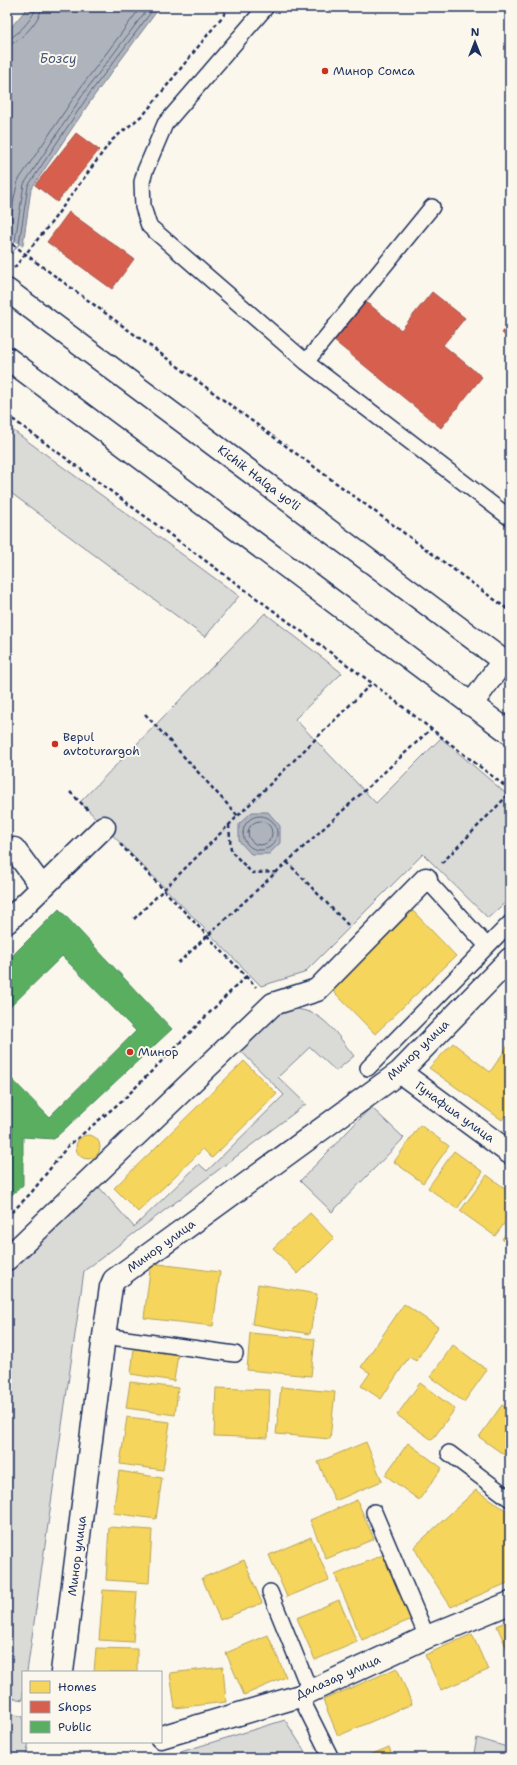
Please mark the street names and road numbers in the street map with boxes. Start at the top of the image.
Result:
street label: Kichik Halqa yo'li [214,442,304,514]
street label: Минор улица [383,1016,453,1084]
street label: Гунафша улица [412,1078,498,1146]
street label: Минор улица [124,1215,199,1276]
street label: Минор улица [64,1514,90,1597]
street label: Далазар улица [293,1651,383,1703]

